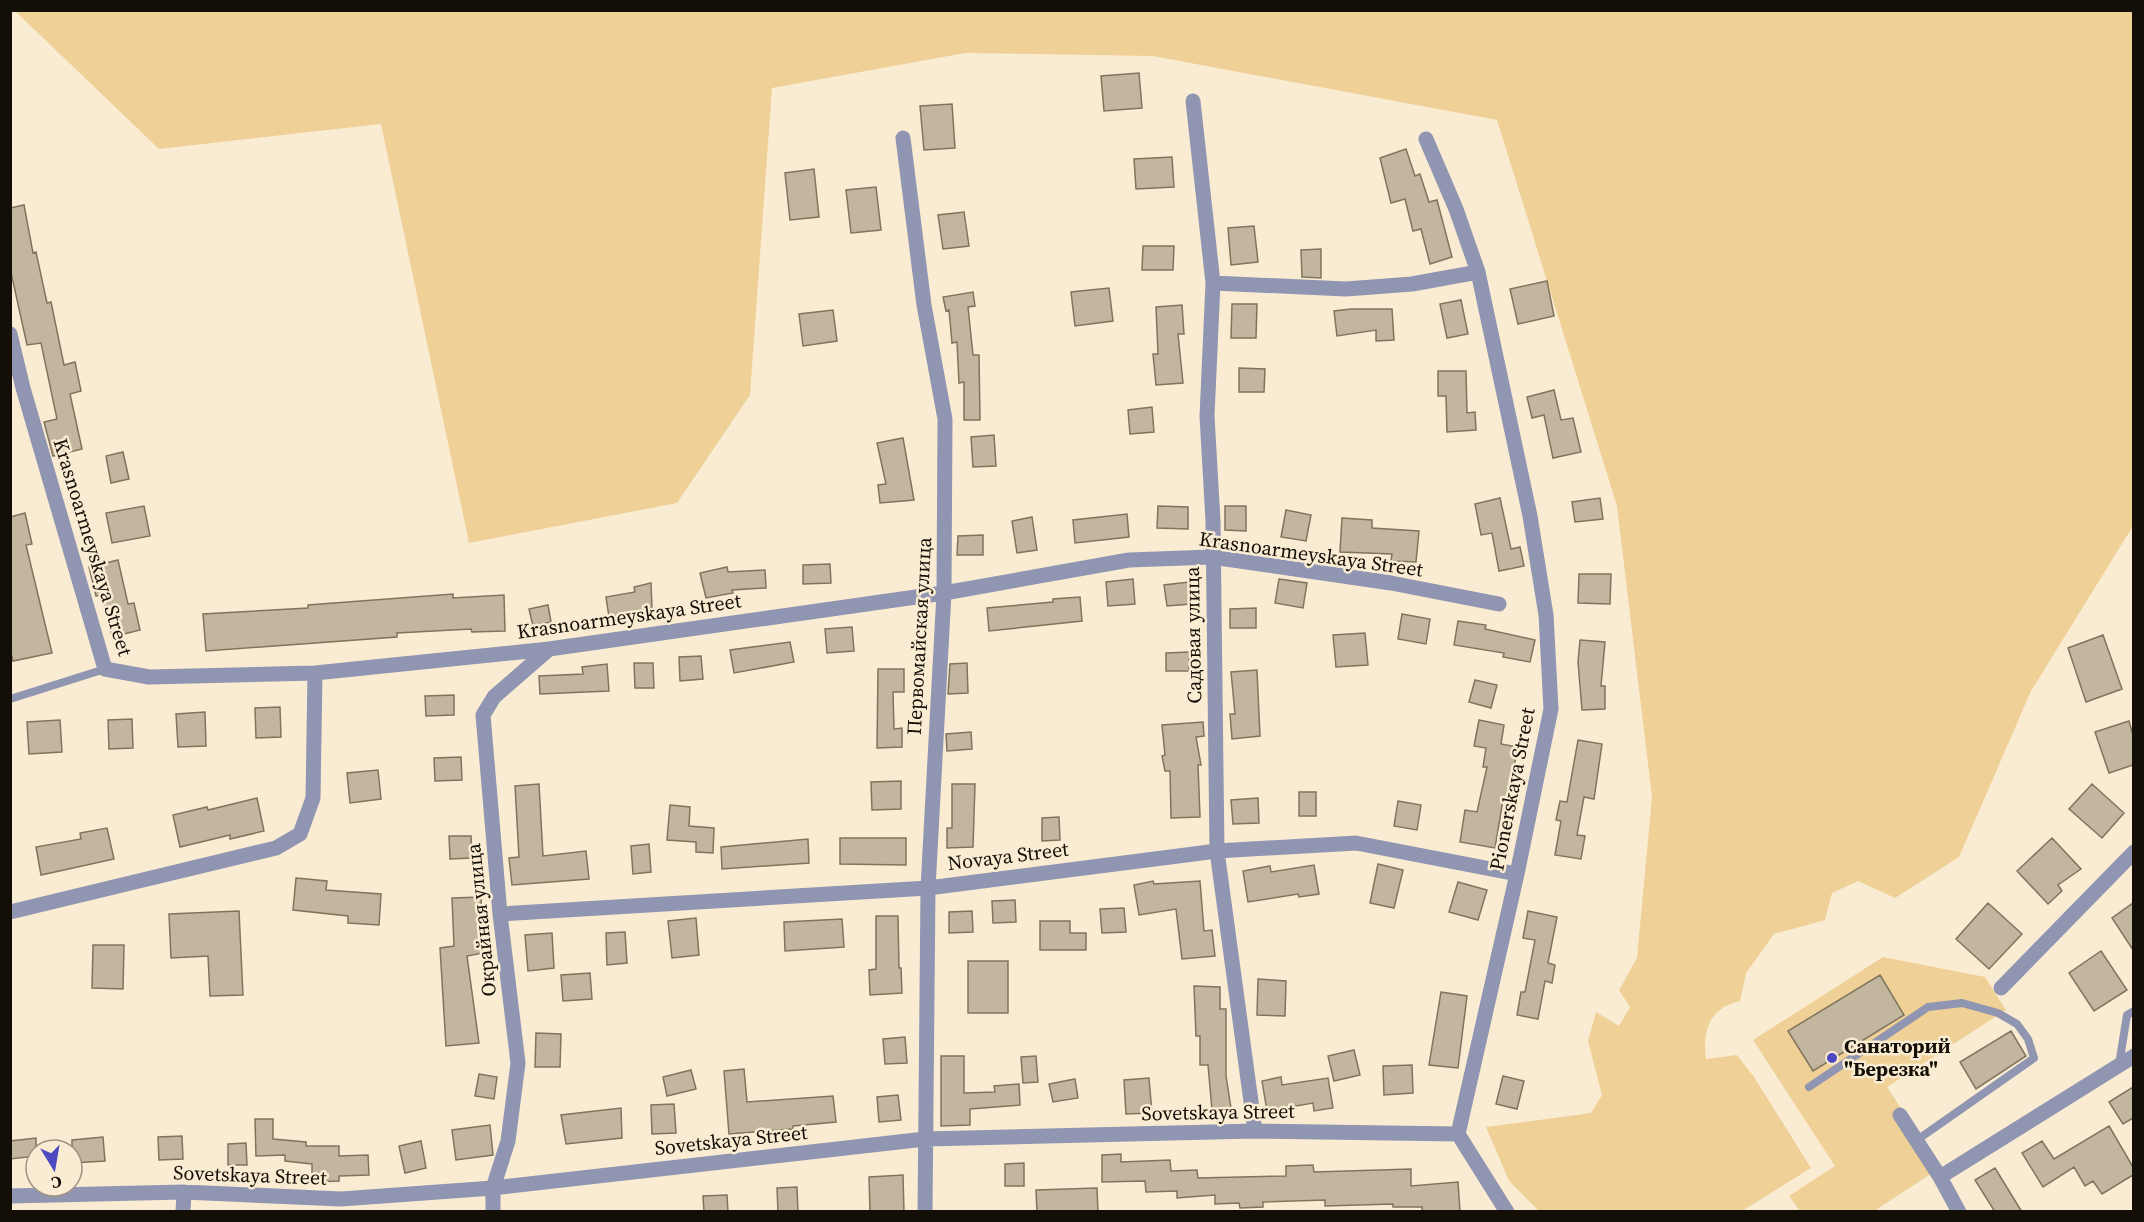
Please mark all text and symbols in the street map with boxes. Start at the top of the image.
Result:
street label: Krasnoarmeyskaya Street [47,435,140,660]
street label: Krasnoarmeyskaya Street [1197,524,1425,584]
street label: Первомайская улица [900,536,938,736]
street label: Садовая улица [1178,565,1208,704]
street label: Krasnoarmeyskaya Street [515,586,743,646]
street label: Pionerskaya Street [1482,705,1542,873]
street label: Novaya Street [946,835,1071,877]
street label: Окрайная улица [459,841,503,998]
place label: Санаторий "Березка" [1844,1032,1951,1083]
marker: Санаторий "Березка" [1825,1051,1839,1065]
street label: Sovetskaya Street [1141,1097,1295,1127]
street label: Sovetskaya Street [653,1118,809,1162]
north arrow [24,1138,84,1198]
street label: Sovetskaya Street [173,1158,328,1192]
text: С [50,1171,64,1194]

